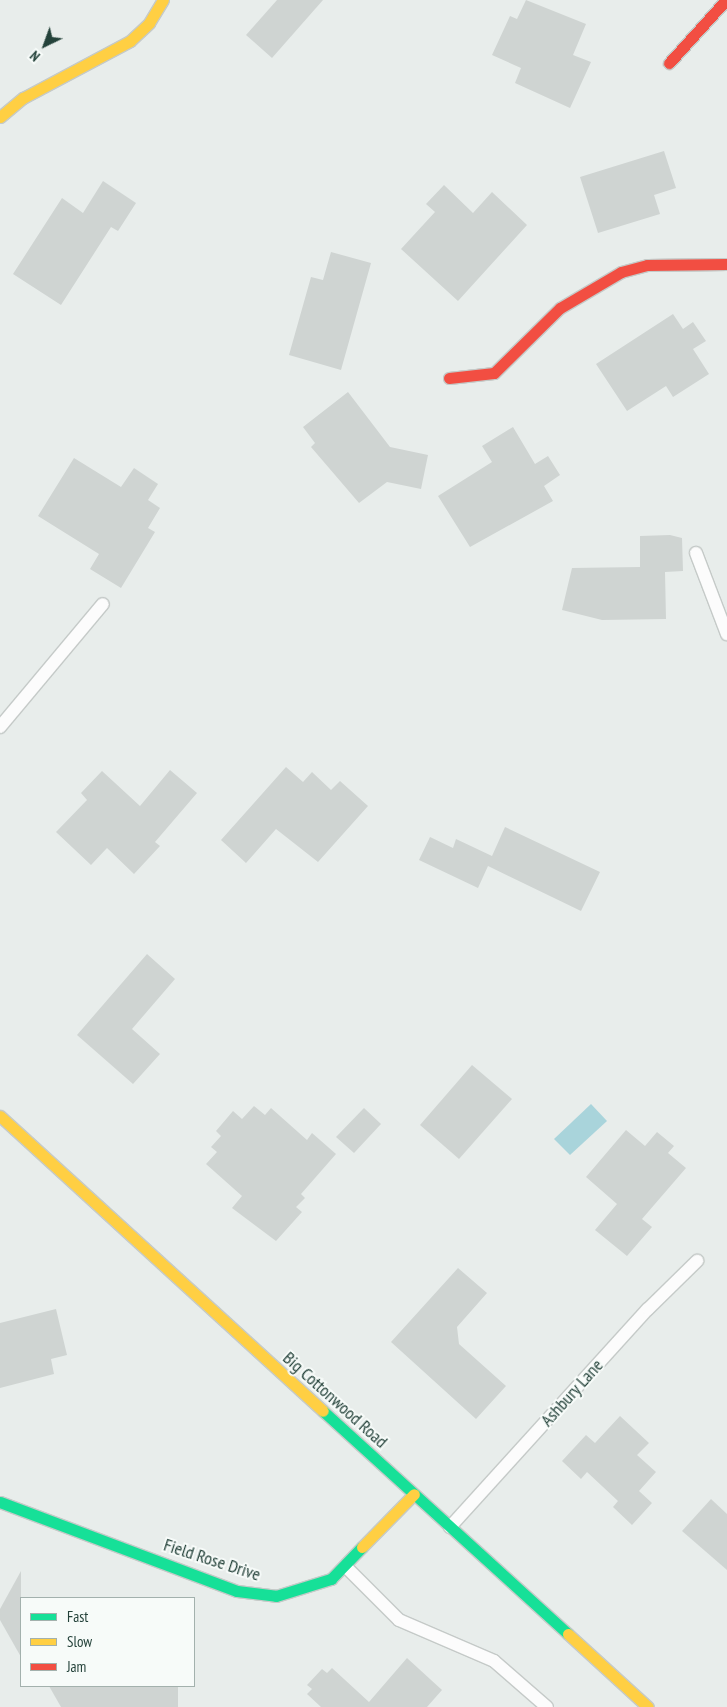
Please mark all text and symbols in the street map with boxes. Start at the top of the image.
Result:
north arrow [20,20,70,70]
text: N [26,47,44,65]
street label: Big Cottonwood Road [278,1347,392,1453]
street label: Ashbury Lane [536,1355,608,1431]
street label: Field Rose Drive [161,1534,263,1586]
legend [20,1597,195,1687]
text: Fast [67,1607,88,1626]
text: Slow [67,1632,92,1651]
text: Jam [67,1657,86,1676]

